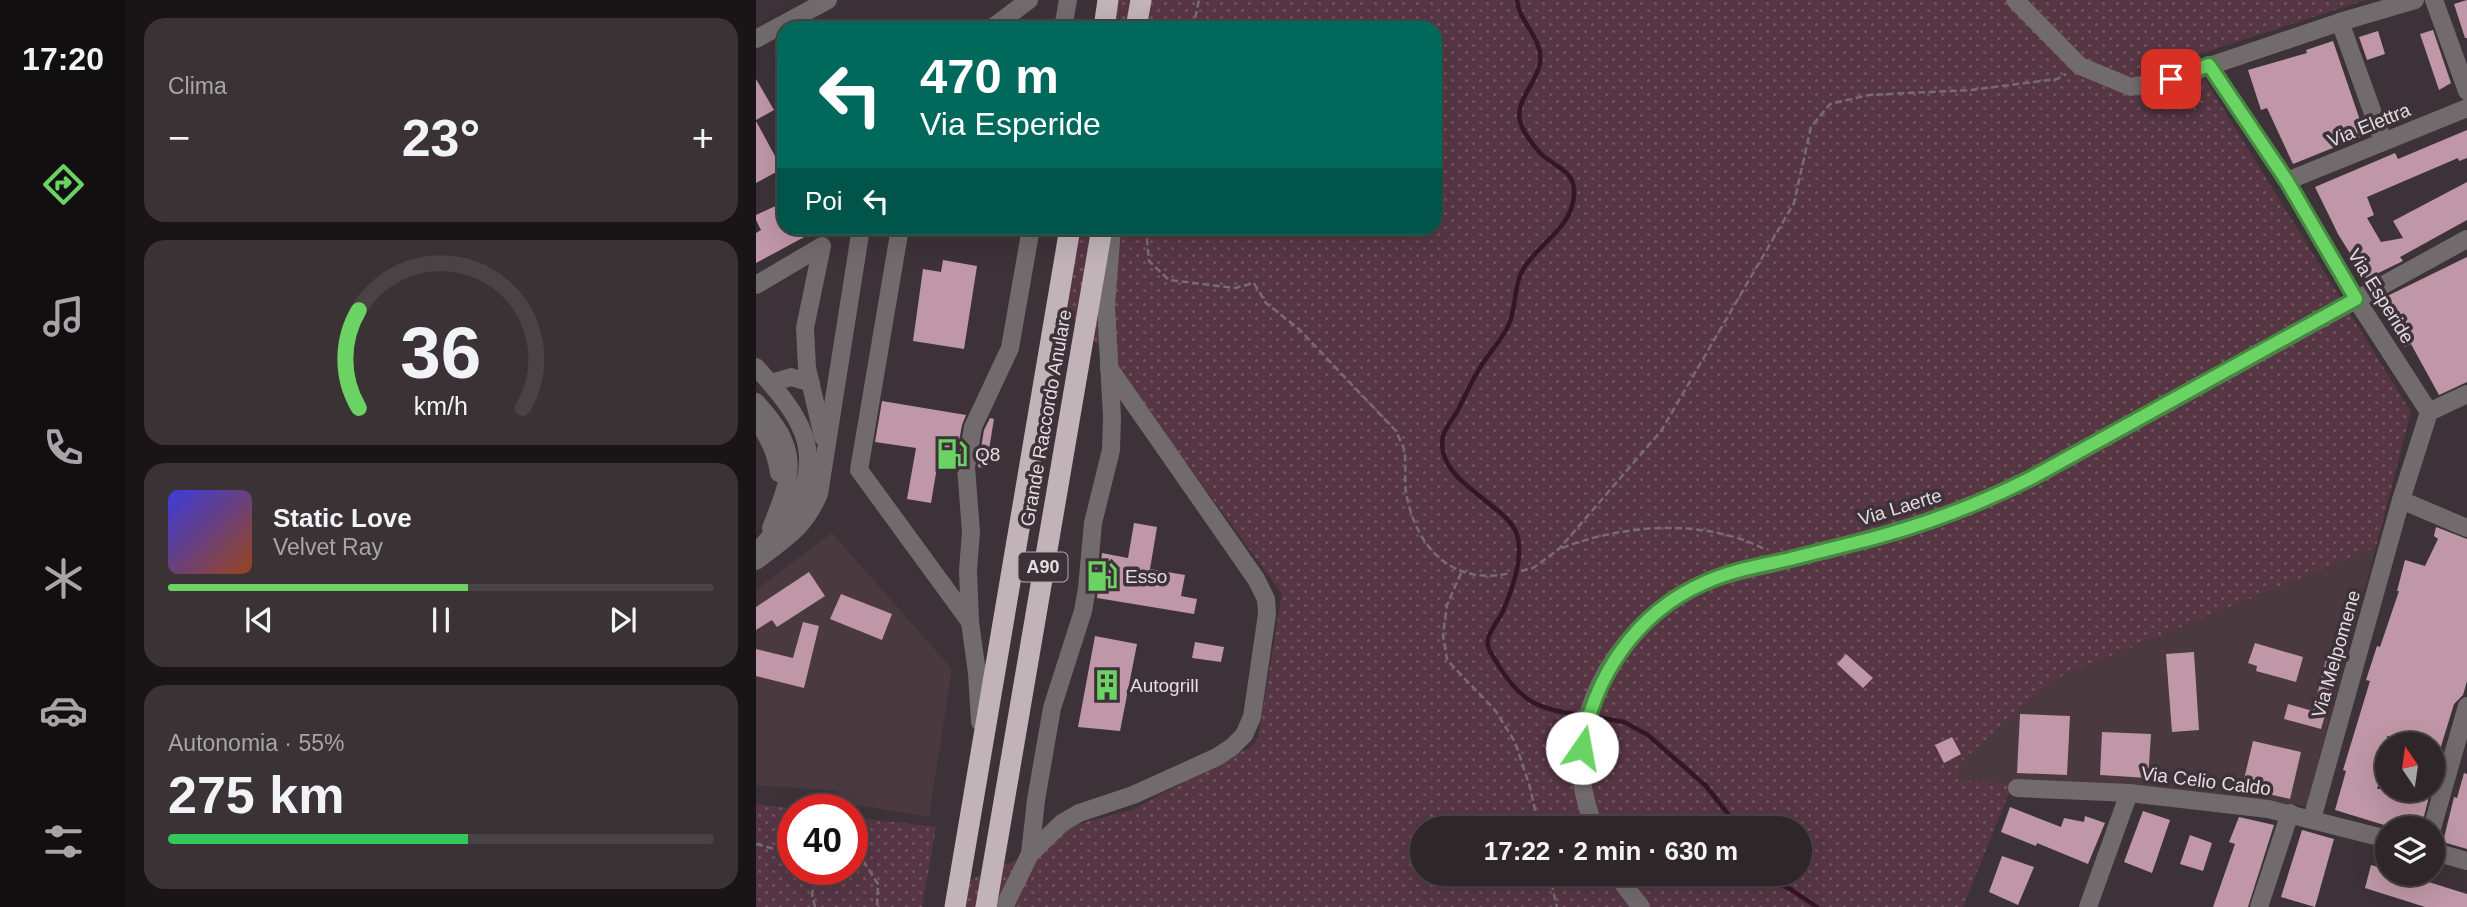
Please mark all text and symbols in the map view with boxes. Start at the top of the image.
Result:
text: 17:20 [22,41,104,77]
icon: left [805,49,896,140]
text: 470 m [920,49,1059,103]
pin [2141,49,2201,109]
icon: arrive [2152,60,2190,98]
text: Clima [168,73,227,99]
street label: Via Elettra [2325,99,2414,151]
text: Via Esperide [920,106,1101,142]
text: 23° [402,109,480,167]
text: − [168,117,190,159]
text: + [692,117,714,159]
icon: directions [39,160,88,209]
icon: left [857,182,895,220]
text: Poi [805,186,843,216]
street label: Via Esperide [2344,245,2418,347]
icon: music [39,292,88,341]
street label: Grande Raccordo Anulare [1017,308,1075,528]
text: 36 [401,313,481,394]
text: km/h [414,392,468,420]
icon: phone [39,423,88,472]
fuel station icon: Q8 [935,437,969,471]
place label: Q8 [975,444,1000,465]
street label: Via Laerte [1856,484,1944,530]
text: Static Love [273,503,412,533]
text: Velvet Ray [273,534,383,560]
road number: A90 [1018,552,1068,582]
icon: climate [39,554,88,603]
fuel station icon: Esso [1085,559,1119,593]
place label: Esso [1125,566,1167,587]
street label: Via Melpomene [2308,588,2364,720]
icon: previous [240,601,278,639]
icon: pause [422,601,460,639]
icon: next [604,601,642,639]
building icon: Autogrill [1090,668,1124,702]
place label: Autogrill [1130,675,1199,696]
icon: car [39,686,88,735]
position arrow [1545,711,1619,785]
text: Autonomia · 55% [168,730,344,756]
north arrow [2375,732,2445,802]
map controls [2375,732,2445,886]
street label: Via Celio Caldo [2140,763,2272,799]
text: 275 km [168,766,344,824]
speed limit sign: 40 [777,794,868,885]
button: layers [2375,816,2445,886]
icon: filters [39,817,88,866]
text: 17:22 · 2 min · 630 m [1484,836,1738,866]

